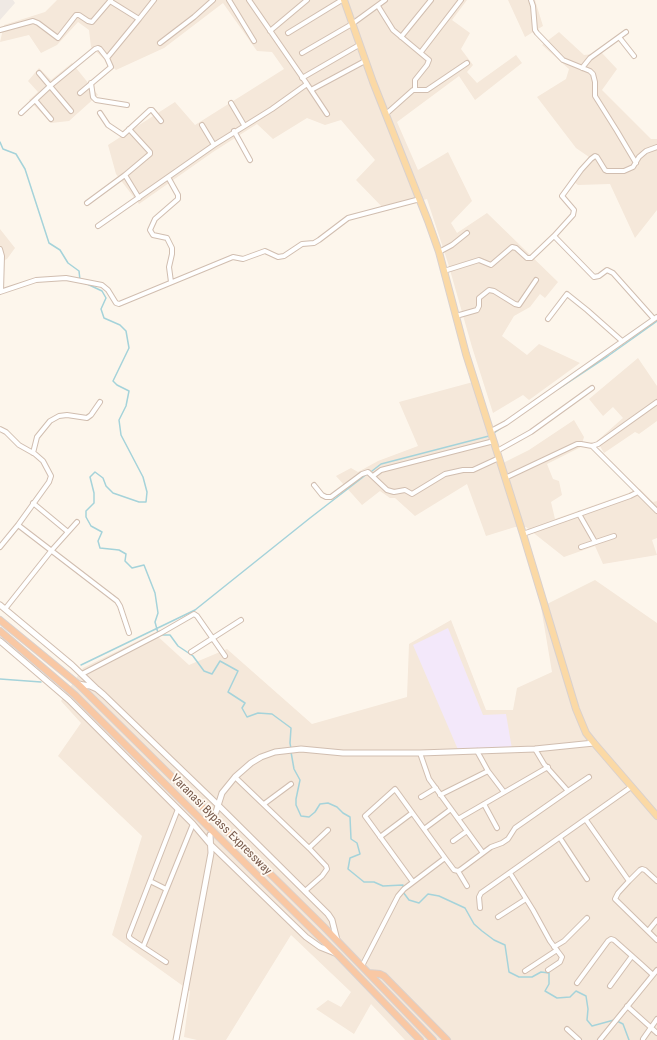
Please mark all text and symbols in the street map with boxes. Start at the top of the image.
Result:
street label: Varanasi Bypass Expressway [168,772,274,878]

